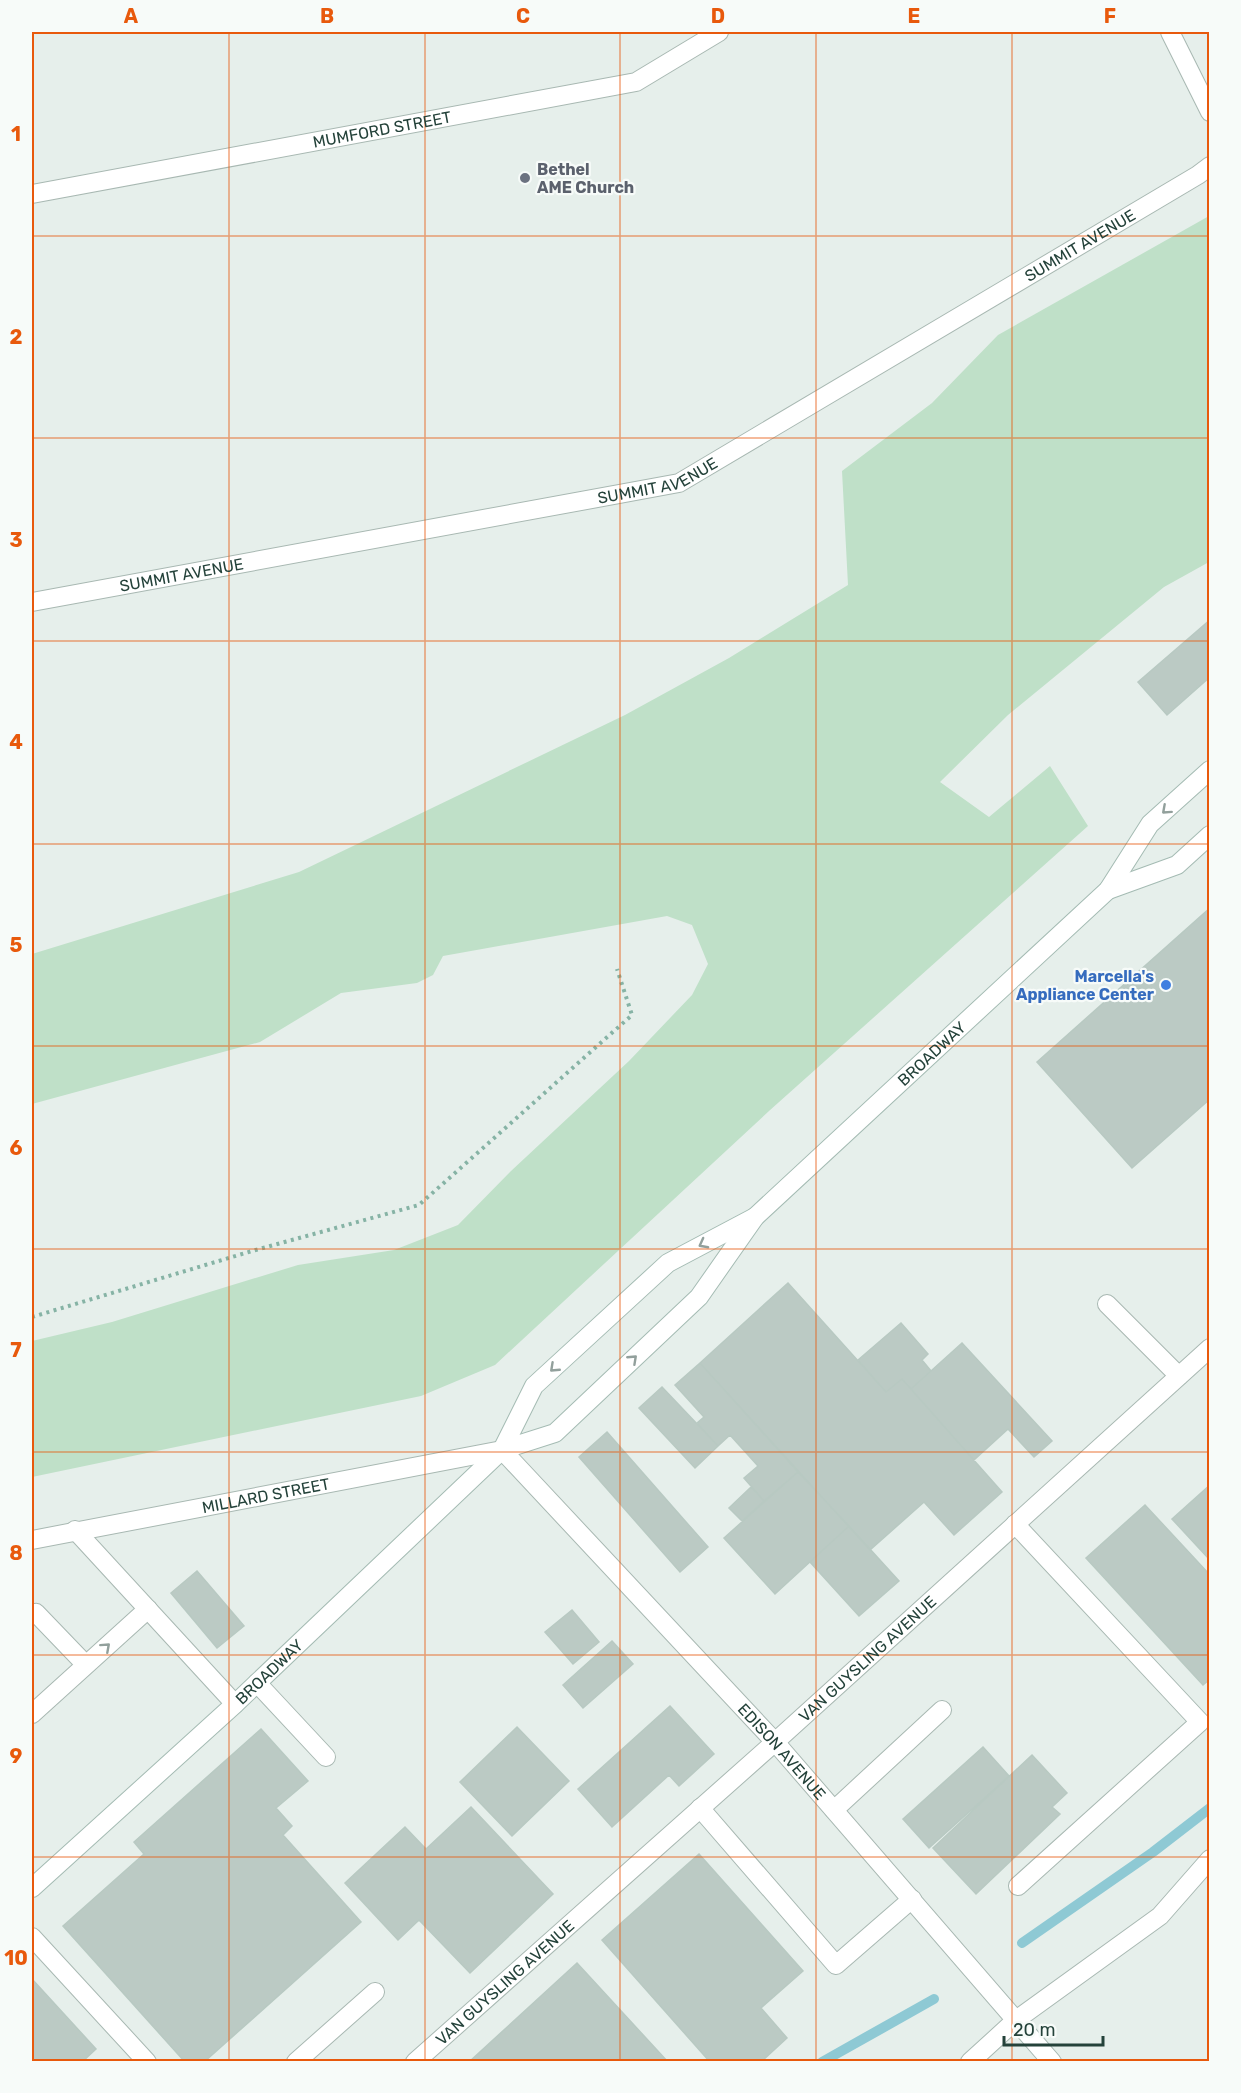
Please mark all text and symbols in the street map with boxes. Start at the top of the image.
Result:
text: A [124,4,139,28]
text: B [320,4,334,28]
text: C [516,4,530,28]
text: D [711,4,725,28]
text: E [908,4,920,28]
text: F [1104,4,1116,28]
street label: MUMFORD STREET [311,107,453,151]
text: 1 [11,122,21,146]
place label: Bethel AME Church [537,160,634,197]
marker: Bethel AME Church [518,171,532,185]
street label: SUMMIT AVENUE [1021,205,1139,285]
text: 2 [10,325,23,349]
street label: SUMMIT AVENUE [596,453,721,507]
text: 3 [9,528,23,552]
street label: SUMMIT AVENUE [118,554,245,595]
text: 4 [9,730,23,754]
one-way arrow [1162,803,1173,814]
text: 5 [10,933,23,957]
place label: Marcella's Appliance Center [1016,967,1155,1004]
marker: Marcella's Appliance Center [1159,978,1173,992]
street label: BROADWAY [894,1017,969,1090]
text: 6 [9,1136,23,1160]
one-way arrow [699,1237,709,1248]
text: 7 [10,1338,22,1362]
one-way arrow [626,1355,637,1366]
one-way arrow [550,1361,561,1372]
street label: MILLARD STREET [200,1474,331,1517]
text: 8 [9,1541,23,1565]
street label: VAN GUYSLING AVENUE [795,1592,940,1726]
street label: BROADWAY [231,1635,307,1708]
one-way arrow [99,1643,110,1654]
street label: EDISON AVENUE [734,1699,830,1803]
text: 9 [10,1744,23,1768]
street label: VAN GUYSLING AVENUE [432,1916,578,2049]
text: 10 [4,1946,28,1970]
scale bar [1004,2009,1103,2047]
text: 20 m [1013,2019,1055,2041]

